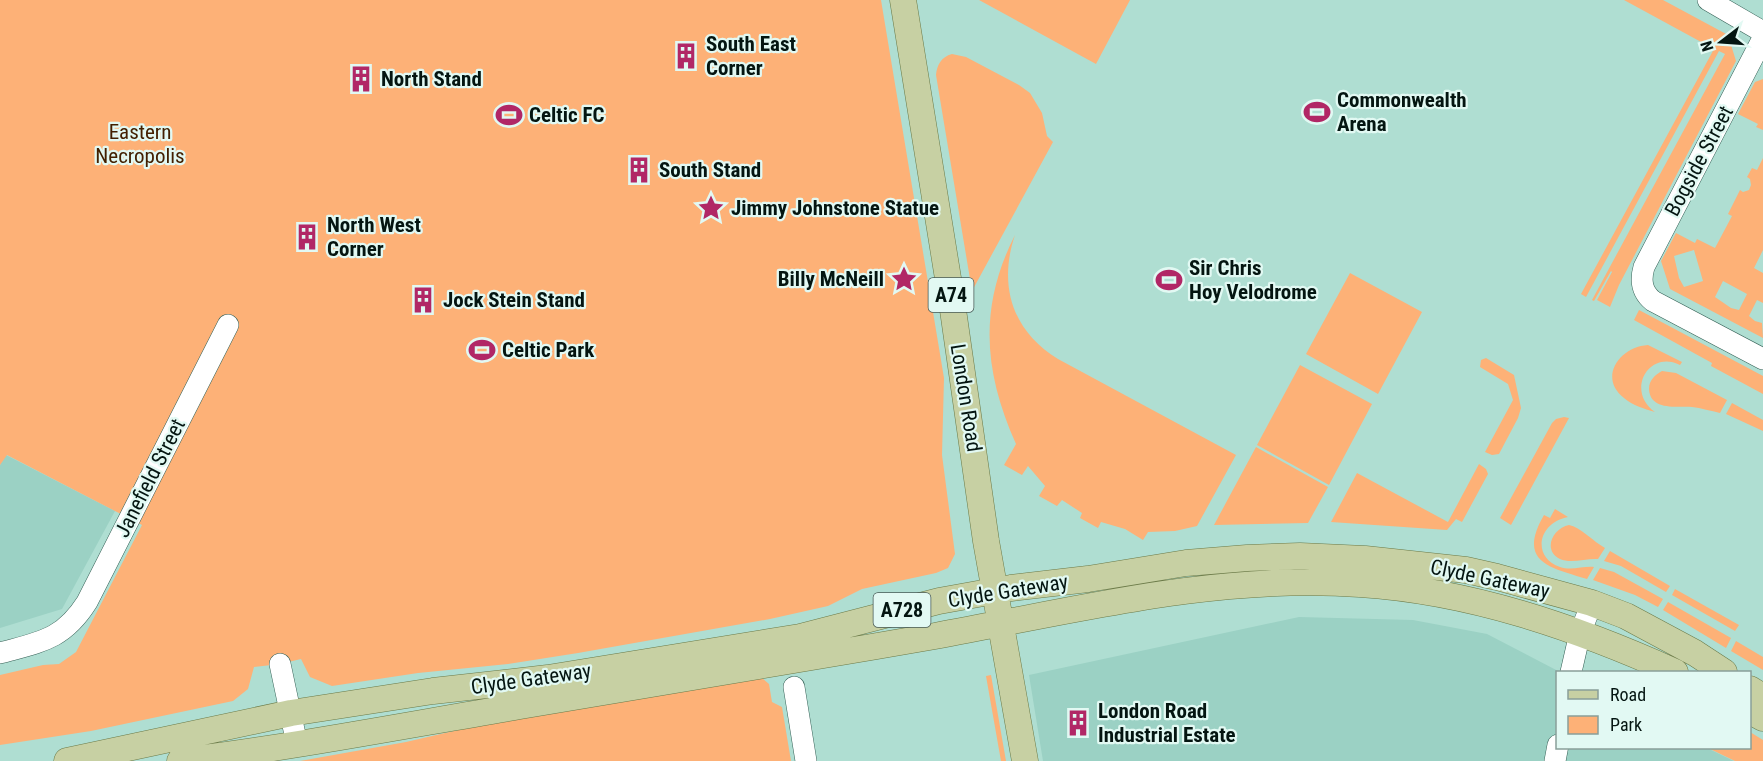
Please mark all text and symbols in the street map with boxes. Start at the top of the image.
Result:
north arrow [1691,12,1751,72]
place label: South East Corner [706,32,796,80]
text: N [1697,39,1718,54]
building icon: South East Corner [671,41,701,71]
building icon: North Stand [346,64,376,94]
place label: North Stand [381,67,482,91]
place label: Commonwealth Arena [1337,88,1467,136]
sports icon: Commonwealth Arena [1302,97,1332,127]
sports icon: Celtic FC [494,100,524,130]
street label: Bogside Street [1660,102,1738,220]
place label: Celtic FC [529,103,605,127]
park label: Eastern Necropolis [95,120,185,168]
building icon: South Stand [624,155,654,185]
place label: South Stand [659,158,761,182]
place icon: Jimmy Johnstone Statue [696,193,726,223]
place label: Jimmy Johnstone Statue [731,196,939,220]
place label: North West Corner [327,213,421,261]
building icon: North West Corner [292,222,322,252]
place label: Sir Chris Hoy Velodrome [1189,256,1317,304]
place icon: Billy McNeill [889,264,919,294]
sports icon: Sir Chris Hoy Velodrome [1154,265,1184,295]
place label: Billy McNeill [778,267,884,291]
road number: A74 [928,278,974,312]
building icon: Jock Stein Stand [408,285,438,315]
place label: Jock Stein Stand [443,288,585,312]
sports icon: Celtic Park [467,335,497,365]
place label: Celtic Park [502,338,595,362]
street label: London Road [946,342,986,454]
street label: Janefield Street [110,415,190,541]
street label: Clyde Gateway [1428,555,1552,603]
street label: Clyde Gateway [946,570,1070,612]
road number: A728 [874,593,930,627]
street label: Clyde Gateway [469,659,593,699]
legend [1556,671,1751,749]
text: Road [1610,684,1646,705]
place label: London Road Industrial Estate [1098,699,1236,747]
building icon: London Road Industrial Estate [1063,708,1093,738]
text: Park [1610,714,1642,735]

